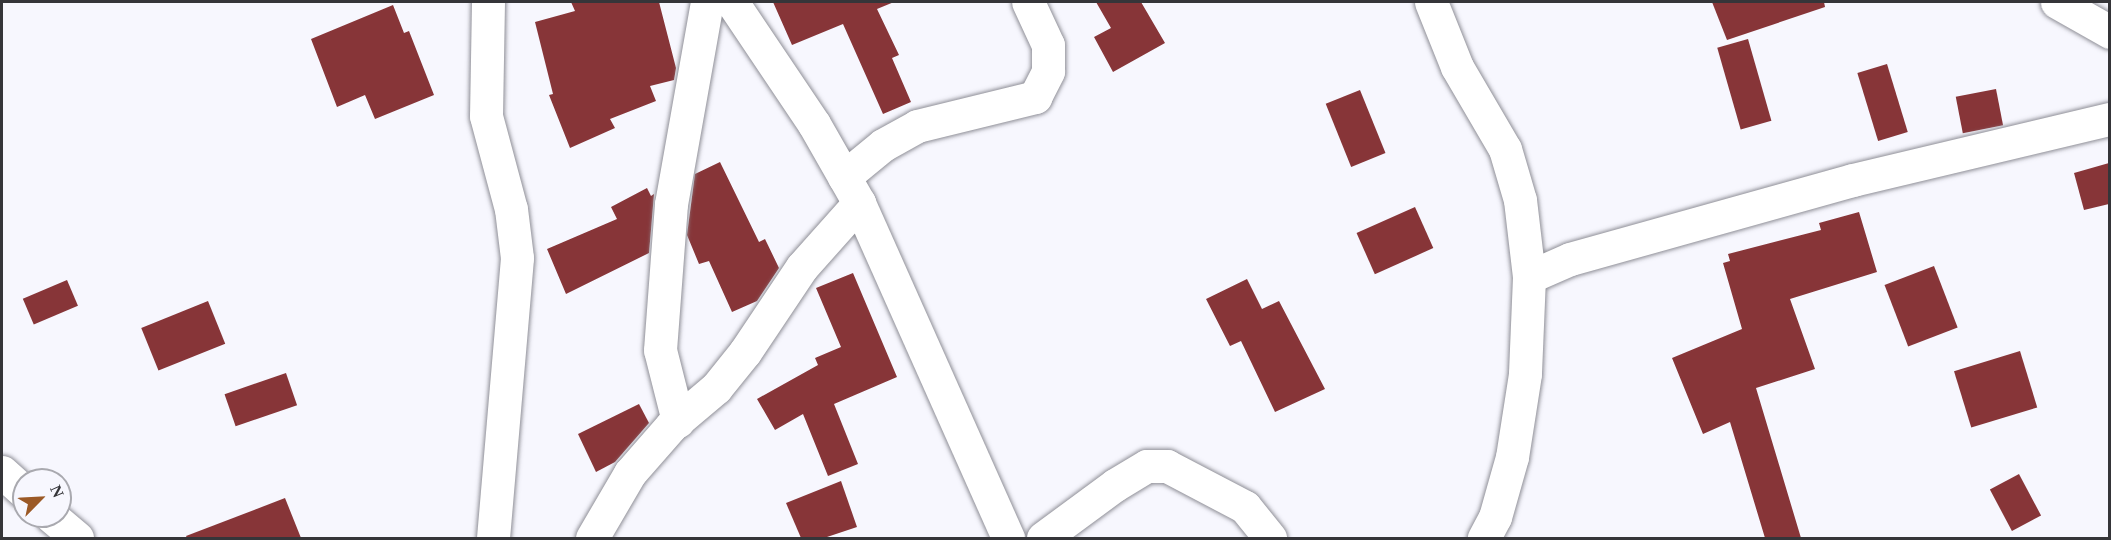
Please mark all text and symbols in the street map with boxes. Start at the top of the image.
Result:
north arrow [12,468,72,528]
text: N [47,483,67,500]

